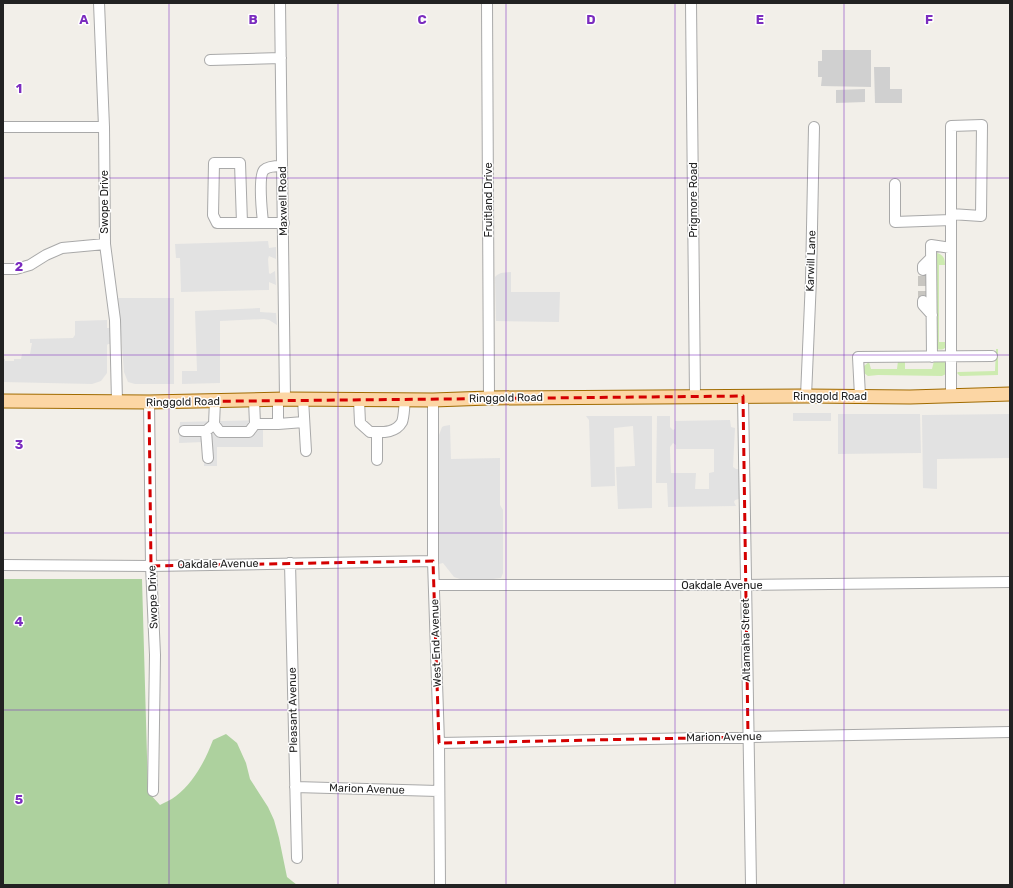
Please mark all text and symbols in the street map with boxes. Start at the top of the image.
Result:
text: A [79,12,89,27]
text: B [248,12,258,27]
text: C [417,12,427,27]
text: D [586,12,596,27]
text: E [756,12,764,27]
text: F [925,12,933,27]
text: 1 [16,81,22,96]
street label: Fruitland Drive [482,162,495,238]
street label: Prigmore Road [687,162,700,238]
street label: Maxwell Road [276,166,290,236]
street label: Swope Drive [98,170,111,234]
street label: Karwill Lane [803,230,819,292]
text: 2 [15,259,23,274]
street label: Ringgold Road [793,390,867,403]
street label: Ringgold Road [469,391,543,405]
street label: Ringgold Road [146,395,220,409]
text: 3 [15,437,24,452]
street label: Oakdale Avenue [177,557,259,571]
street label: Swope Drive [145,565,161,629]
street label: Oakdale Avenue [681,579,763,592]
street label: Altamaha Street [739,597,753,682]
street label: West End Avenue [428,599,444,687]
text: 4 [15,614,24,629]
street label: Pleasant Avenue [286,667,300,753]
street label: Marion Avenue [686,730,762,744]
street label: Marion Avenue [329,781,405,797]
text: 5 [15,792,23,807]

